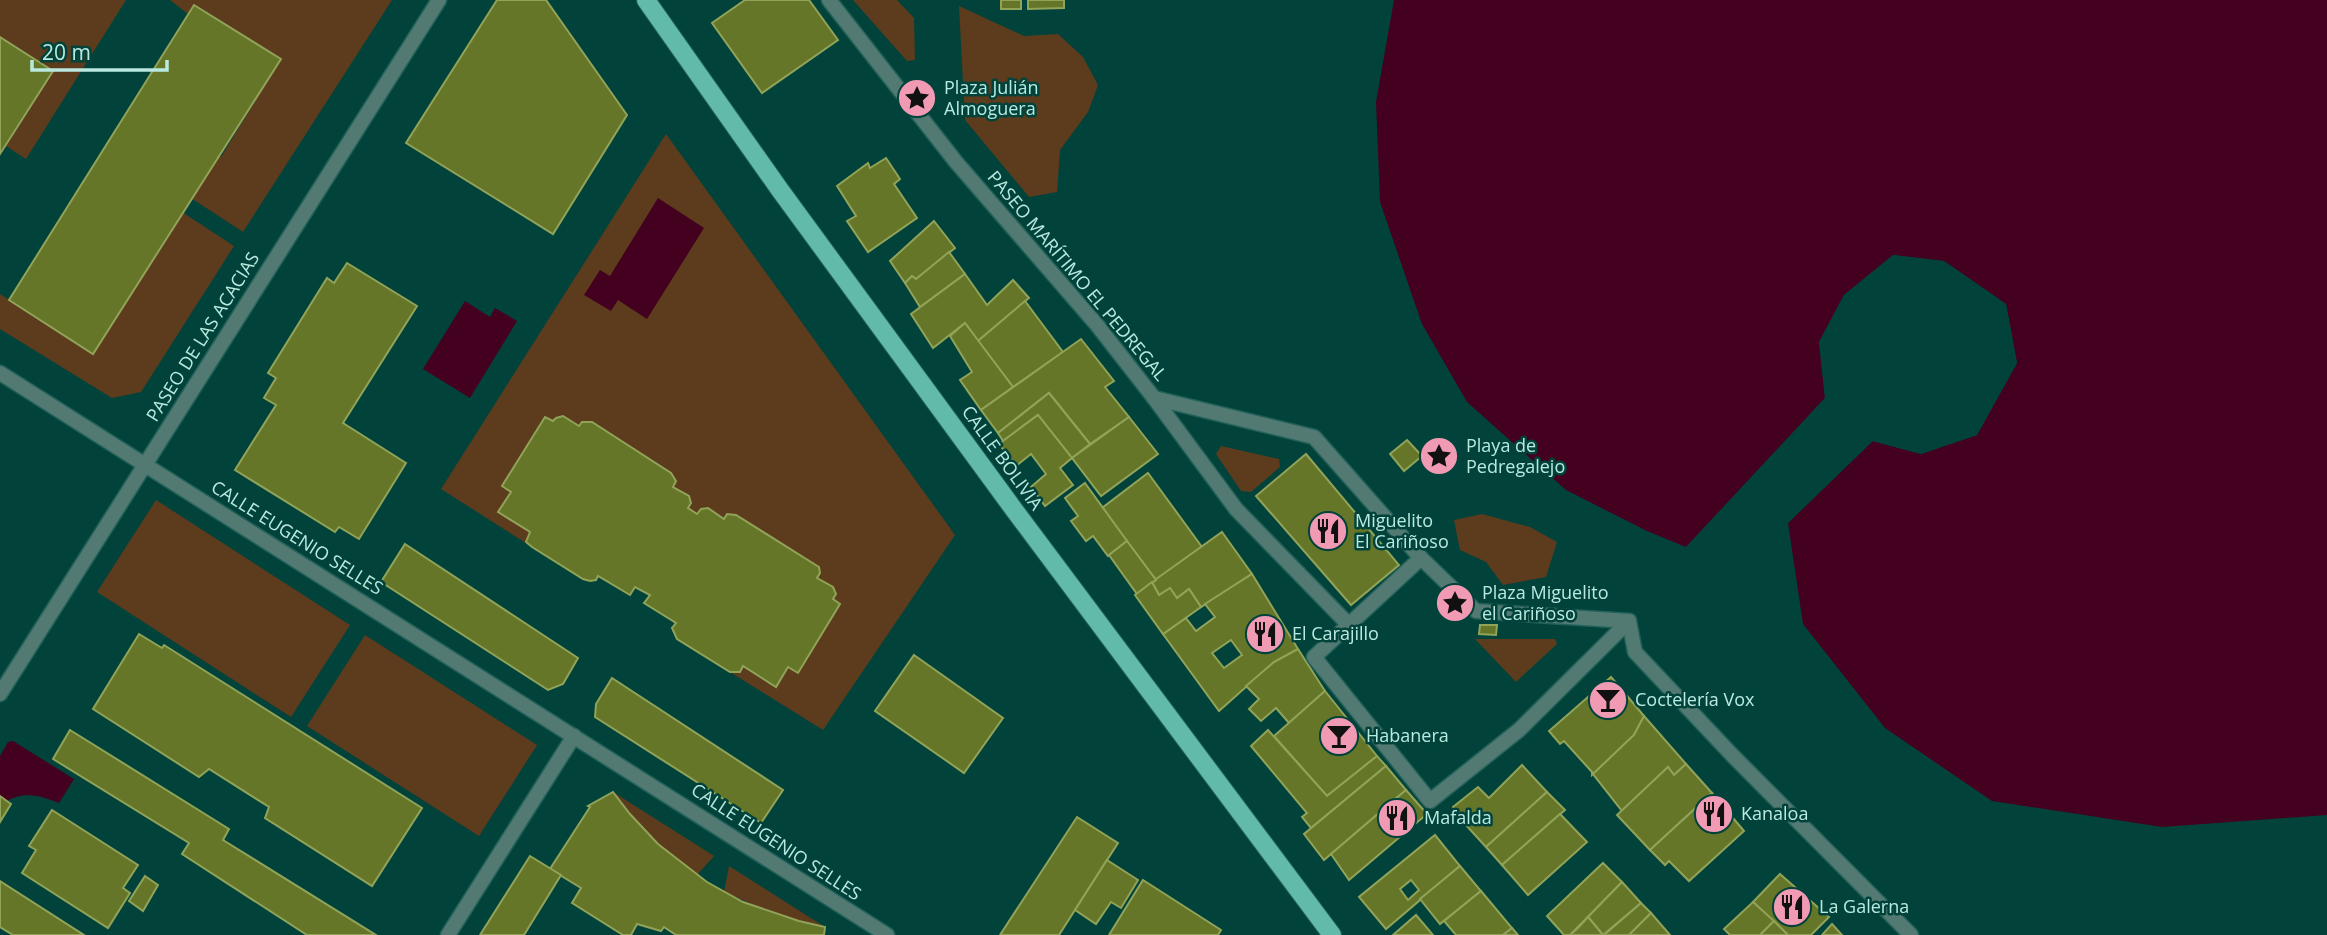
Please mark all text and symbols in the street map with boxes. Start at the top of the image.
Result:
scale bar [32,28,166,72]
text: 20 m [42,38,91,66]
place label: Plaza Julián Almoguera [944,75,1039,120]
place icon: Plaza Julián Almoguera [896,77,938,119]
street label: PASEO MARÍTIMO EL PEDREGAL [983,165,1173,385]
street label: PASEO DE LAS ACACIAS [140,247,264,426]
street label: CALLE BOLIVIA [957,400,1049,515]
place label: Playa de Pedregalejo [1466,433,1565,478]
place icon: Playa de Pedregalejo [1418,435,1460,477]
street label: CALLE EUGENIO SELLES [207,474,388,600]
place label: Miguelito El Cariñoso [1355,508,1449,553]
restaurant icon: Miguelito El Cariñoso [1307,510,1349,552]
place label: Plaza Miguelito el Cariñoso [1482,580,1608,625]
place icon: Plaza Miguelito el Cariñoso [1434,582,1476,624]
restaurant icon: El Carajillo [1244,613,1286,655]
place label: El Carajillo [1292,621,1379,645]
bar icon: Coctelería Vox [1587,679,1629,721]
place label: Coctelería Vox [1635,687,1755,711]
bar icon: Habanera [1318,715,1360,757]
place label: Habanera [1366,723,1449,747]
street label: CALLE EUGENIO SELLES [687,777,866,905]
restaurant icon: Kanaloa [1693,793,1735,835]
restaurant icon: Mafalda [1376,797,1418,839]
place label: Kanaloa [1741,801,1808,825]
place label: Mafalda [1424,805,1492,829]
restaurant icon: La Galerna [1771,886,1813,928]
place label: La Galerna [1819,894,1909,918]

